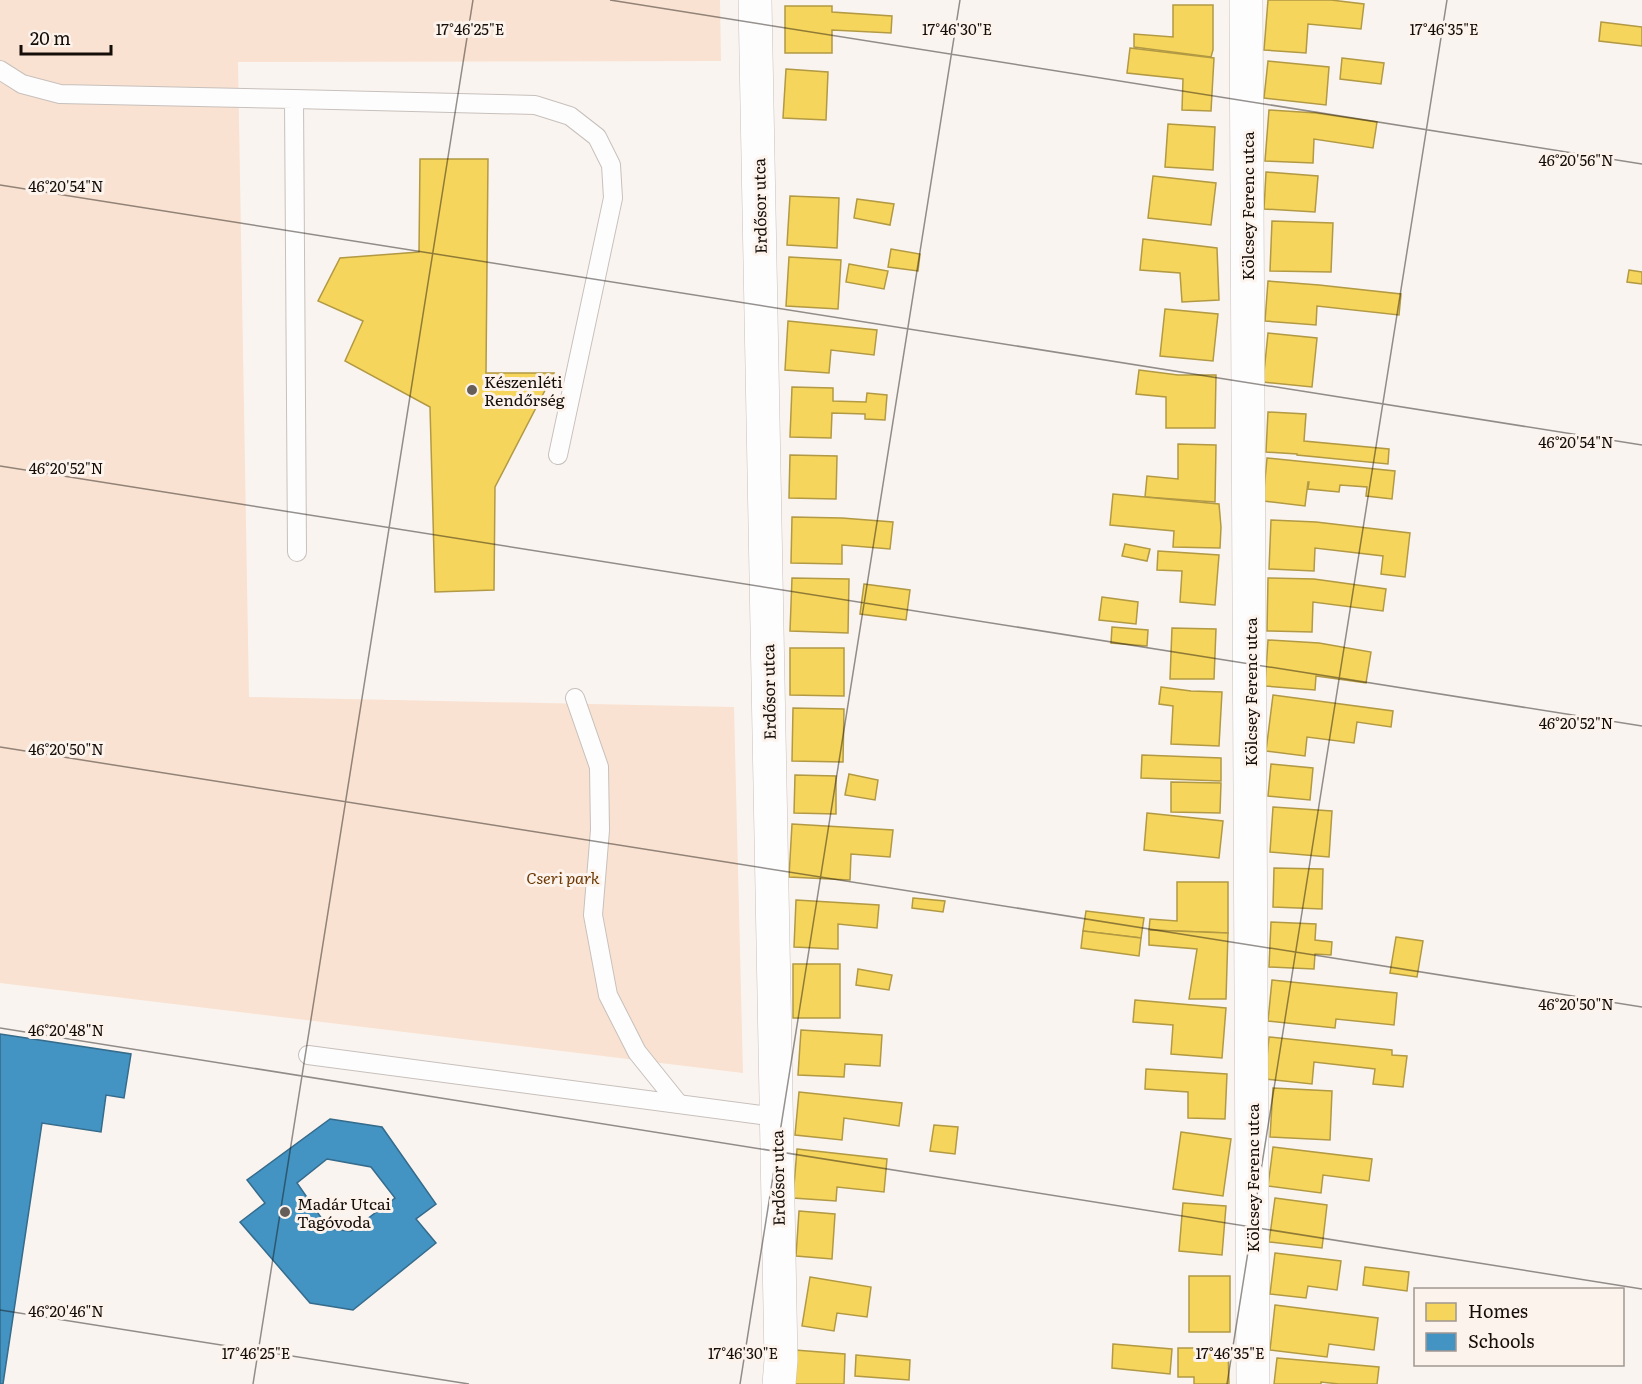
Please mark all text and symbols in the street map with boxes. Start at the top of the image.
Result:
text: 17°46'25"E [436,17,504,40]
text: 17°46'30"E [922,17,992,40]
text: 17°46'35"E [1409,17,1479,40]
scale bar [21,18,111,56]
text: 20 m [30,24,71,51]
street label: Kölcsey Ferenc utca [1235,131,1259,281]
text: 46°20'56"N [1538,148,1614,171]
street label: Erdősor utca [746,157,772,254]
text: 46°20'54"N [28,174,104,197]
place label: Készenléti Rendőrség [484,369,565,411]
marker: Készenléti Rendőrség [465,383,479,397]
text: 46°20'54"N [1538,430,1614,453]
text: 46°20'52"N [29,456,103,479]
street label: Kölcsey Ferenc utca [1238,617,1262,767]
street label: Erdősor utca [755,643,781,740]
text: 46°20'52"N [1539,711,1613,734]
text: 46°20'50"N [28,737,104,760]
park label: Cseri park [526,865,600,889]
text: 46°20'50"N [1538,992,1614,1015]
text: 46°20'48"N [28,1018,104,1041]
street label: Kölcsey Ferenc utca [1240,1103,1264,1253]
street label: Erdősor utca [764,1129,790,1226]
place label: Madár Utcai Tagóvoda [297,1191,391,1233]
marker: Madár Utcai Tagóvoda [278,1205,292,1219]
legend [1414,1288,1624,1366]
text: Homes [1468,1297,1528,1324]
text: 46°20'46"N [28,1299,104,1322]
text: Schools [1468,1327,1534,1354]
text: 17°46'25"E [222,1341,290,1364]
text: 17°46'30"E [708,1341,778,1364]
text: 17°46'35"E [1195,1341,1265,1364]

